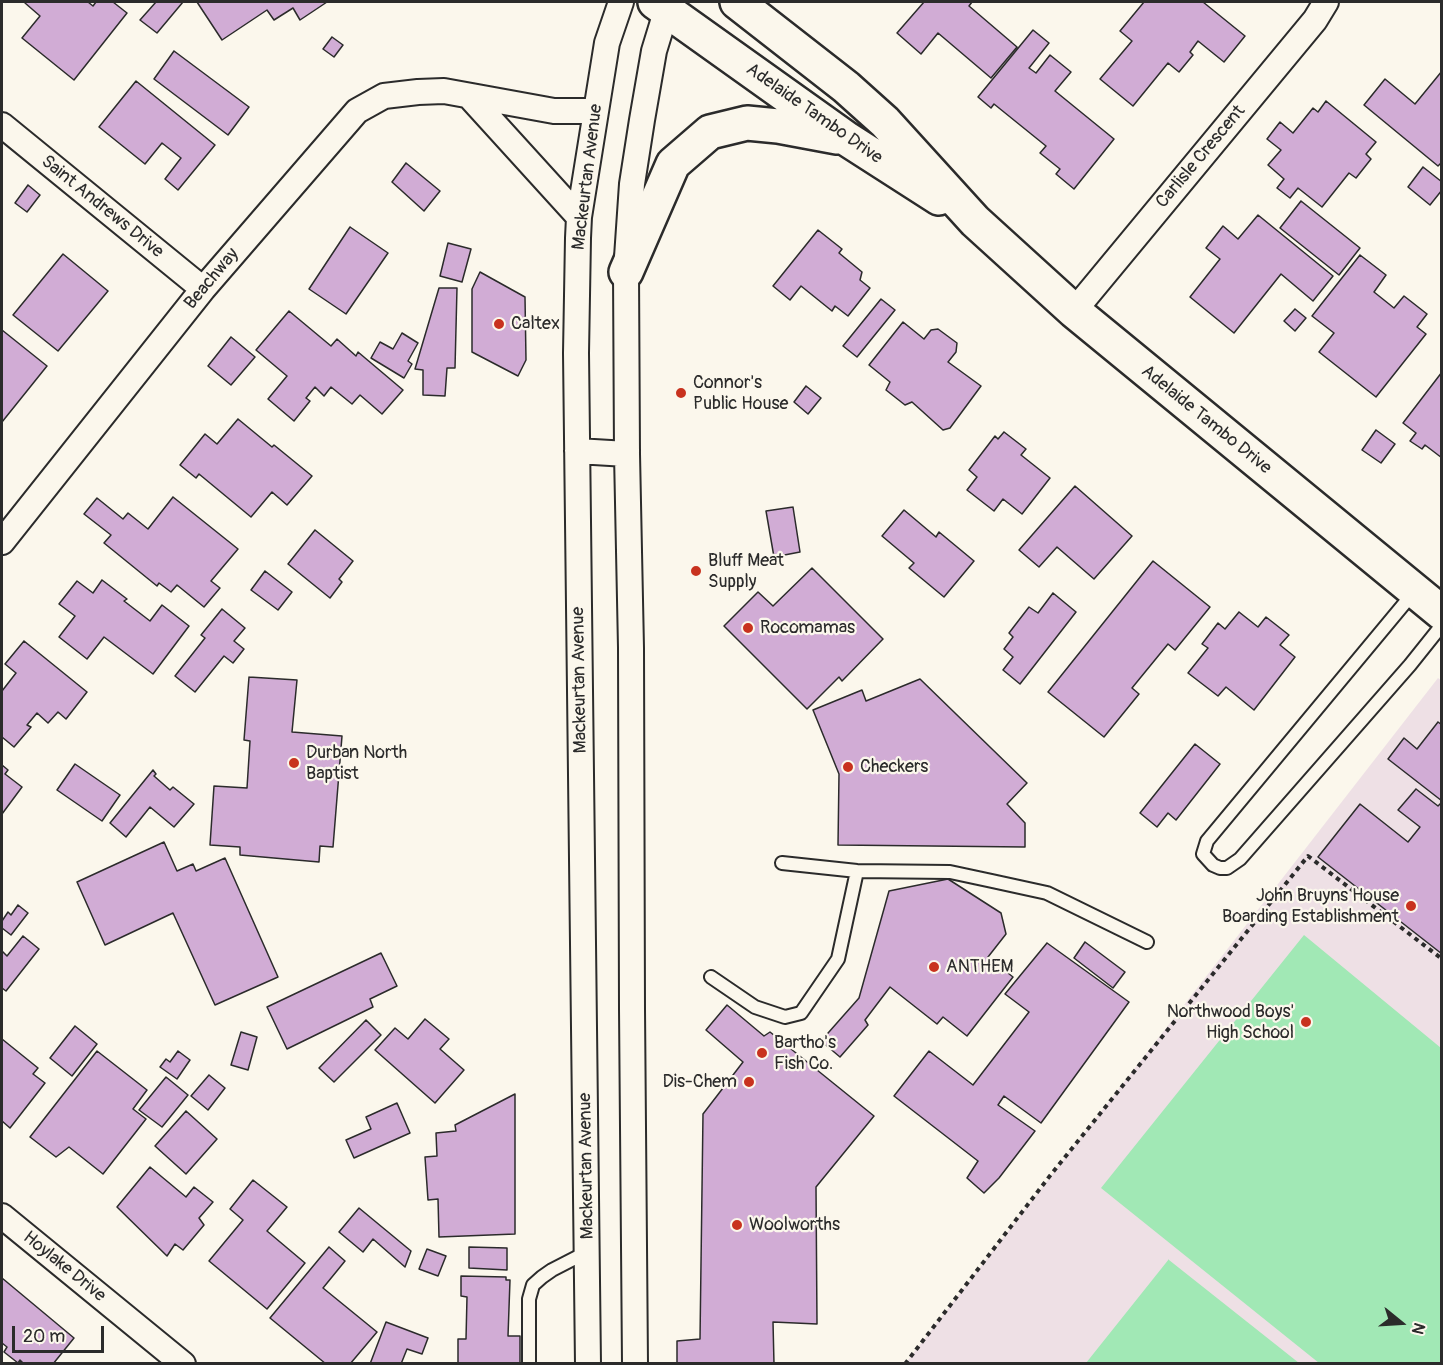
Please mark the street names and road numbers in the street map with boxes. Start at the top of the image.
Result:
street label: Adelaide Tambo Drive [742,59,886,169]
street label: Carlisle Crescent [1152,101,1250,213]
street label: Mackeurtan Avenue [568,103,608,251]
street label: Saint Andrews Drive [36,151,168,263]
street label: Beachway [180,244,244,314]
street label: Adelaide Tambo Drive [1137,361,1275,479]
street label: Mackeurtan Avenue [568,606,592,754]
street label: Mackeurtan Avenue [575,1092,599,1240]
street label: Hoylake Drive [18,1227,110,1307]

